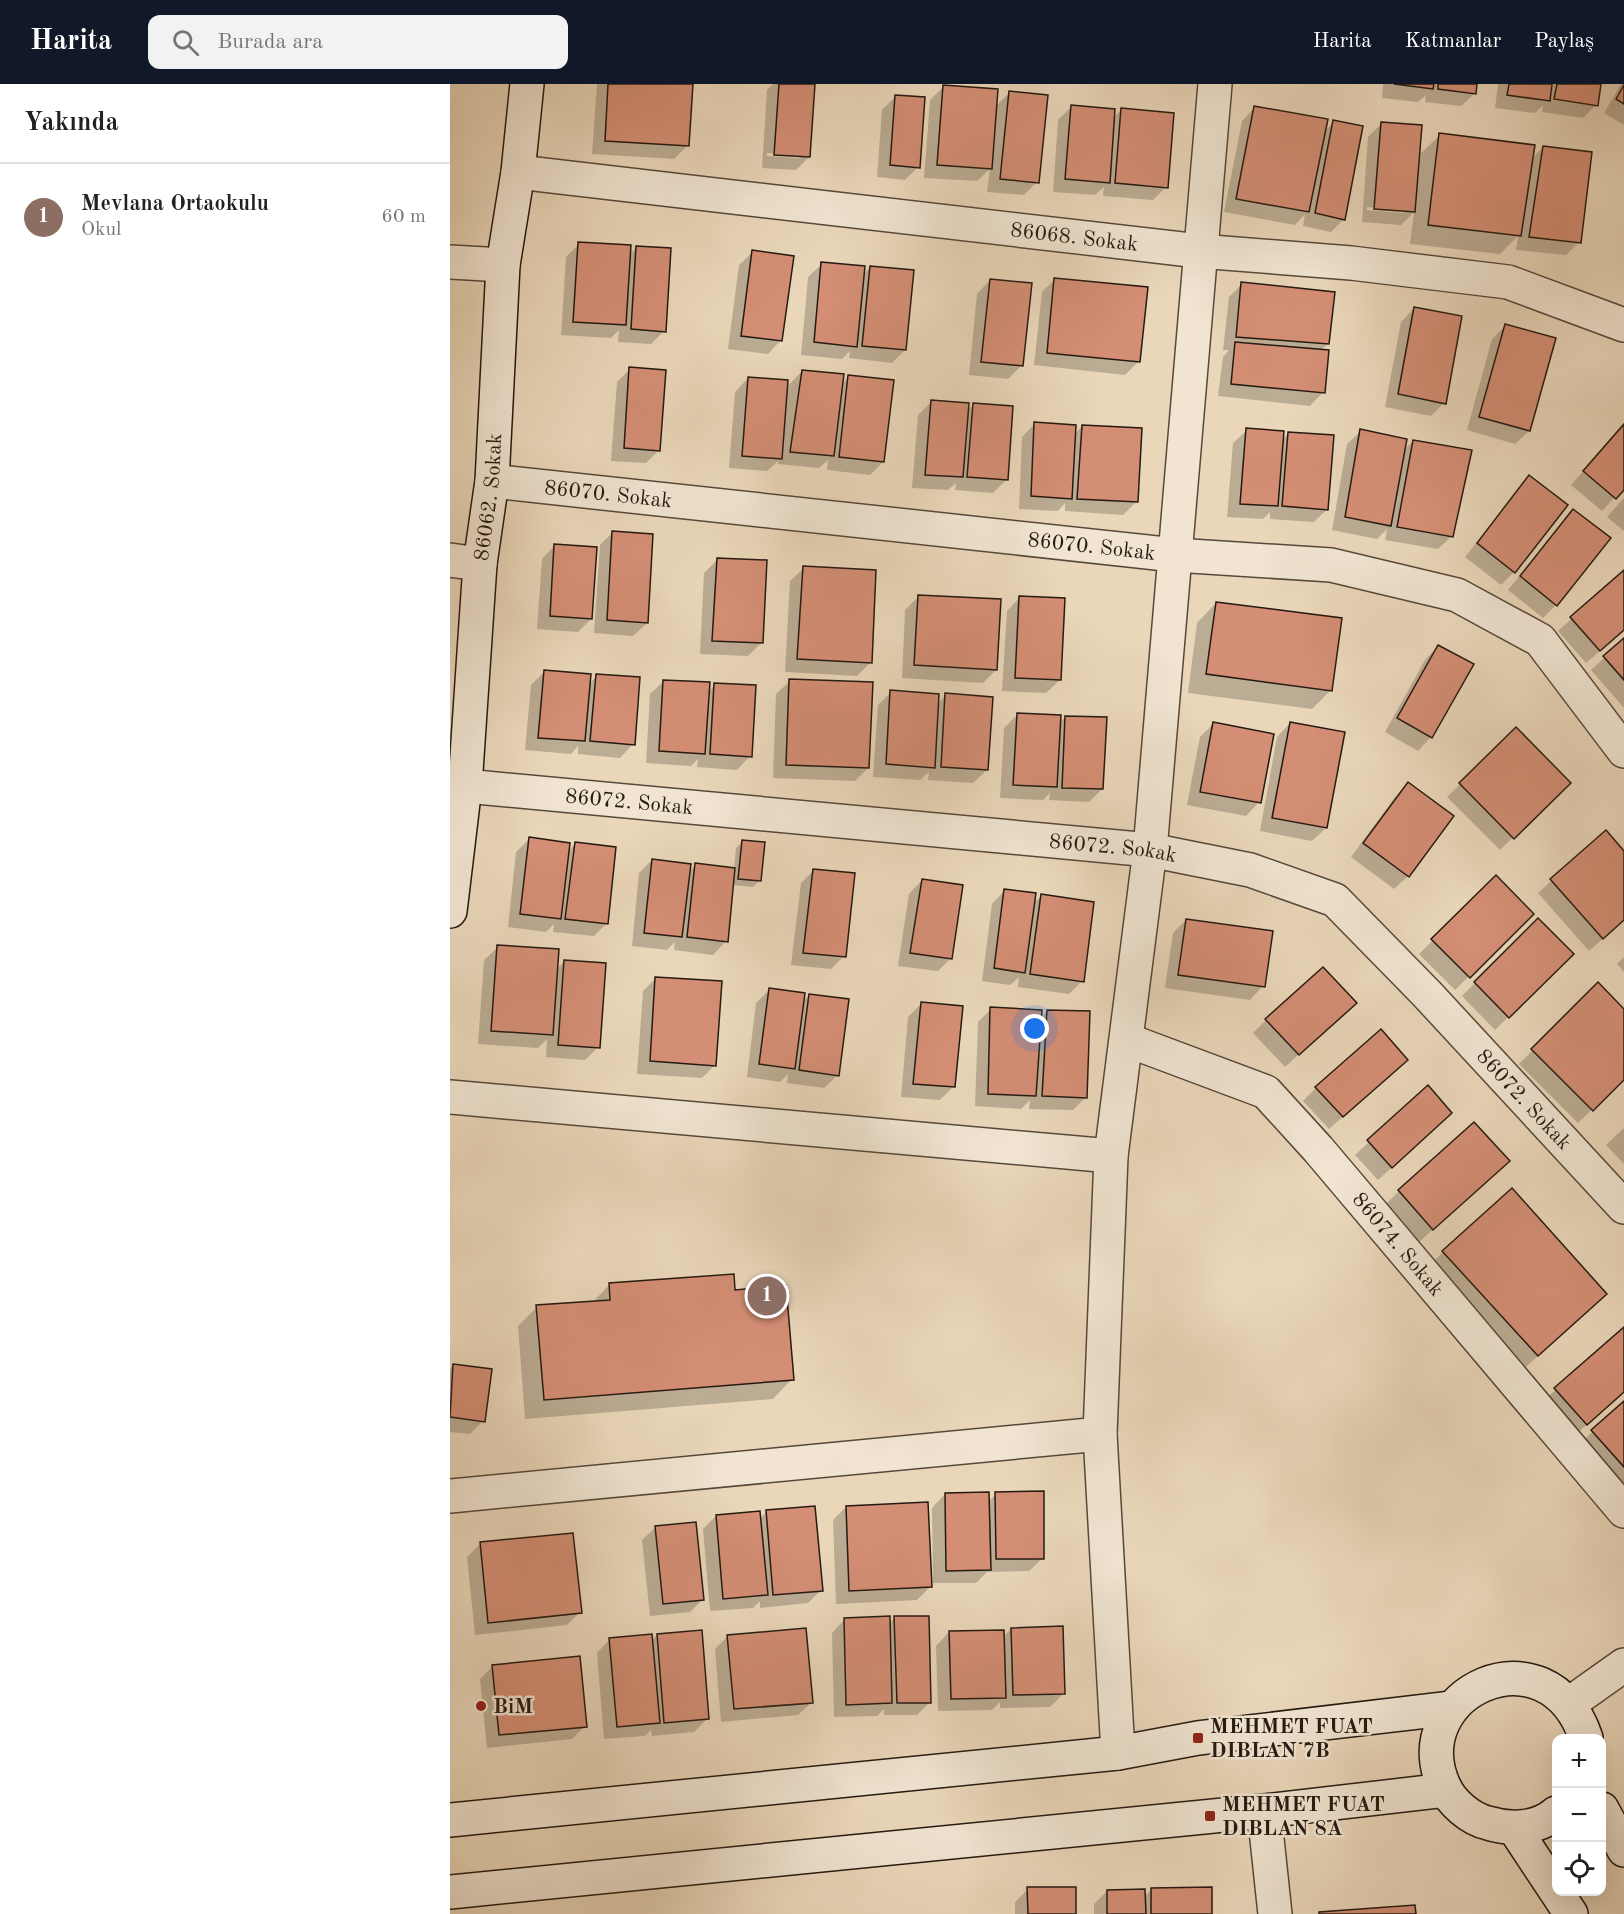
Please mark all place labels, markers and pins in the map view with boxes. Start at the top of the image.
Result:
pin: 1 [748,1274,786,1318]
place label: BiM [493,1697,533,1718]
marker: BiM [474,1699,488,1713]
place label: MEHMET FUAT DIBLAN 7B [1210,1717,1373,1762]
marker: MEHMET FUAT DIBLAN 7B [1191,1731,1205,1745]
place label: MEHMET FUAT DIBLAN 8A [1222,1795,1385,1840]
marker: MEHMET FUAT DIBLAN 8A [1203,1809,1217,1823]

